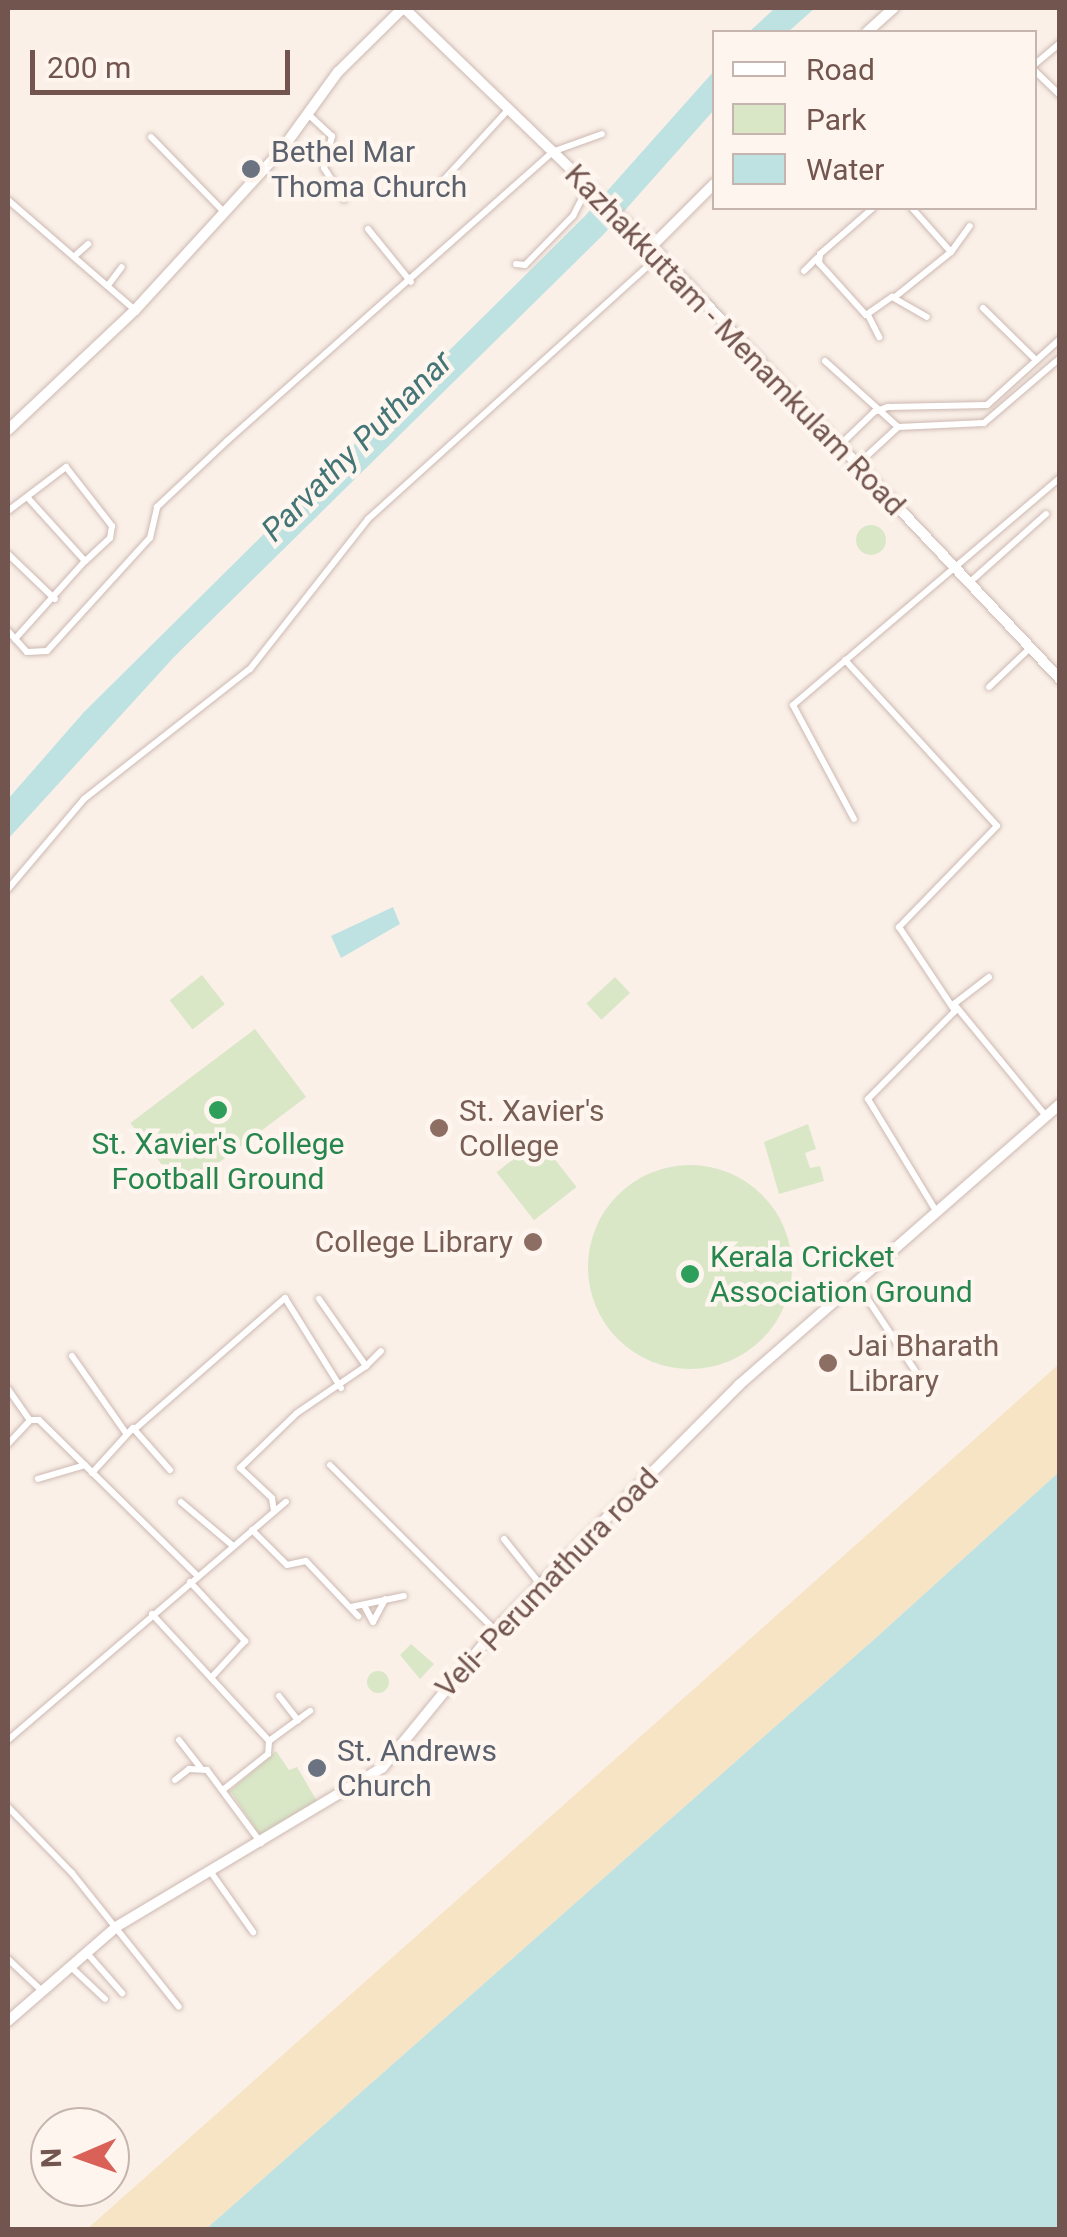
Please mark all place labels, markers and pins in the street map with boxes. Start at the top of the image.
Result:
place label: Bethel Mar Thoma Church [271,134,467,204]
marker: Bethel Mar Thoma Church [240,158,262,180]
place label: St. Xavier's College [459,1093,605,1164]
marker: St. Xavier's College Football Ground [207,1099,229,1121]
marker: St. Xavier's College [428,1117,450,1139]
place label: St. Xavier's College Football Ground [92,1126,344,1196]
place label: College Library [315,1224,513,1260]
marker: College Library [522,1231,544,1253]
place label: Kerala Cricket Association Ground [710,1239,973,1310]
marker: Kerala Cricket Association Ground [679,1263,701,1285]
place label: Jai Bharath Library [848,1328,999,1398]
marker: Jai Bharath Library [817,1352,839,1374]
place label: St. Andrews Church [337,1733,497,1804]
marker: St. Andrews Church [306,1757,328,1779]

